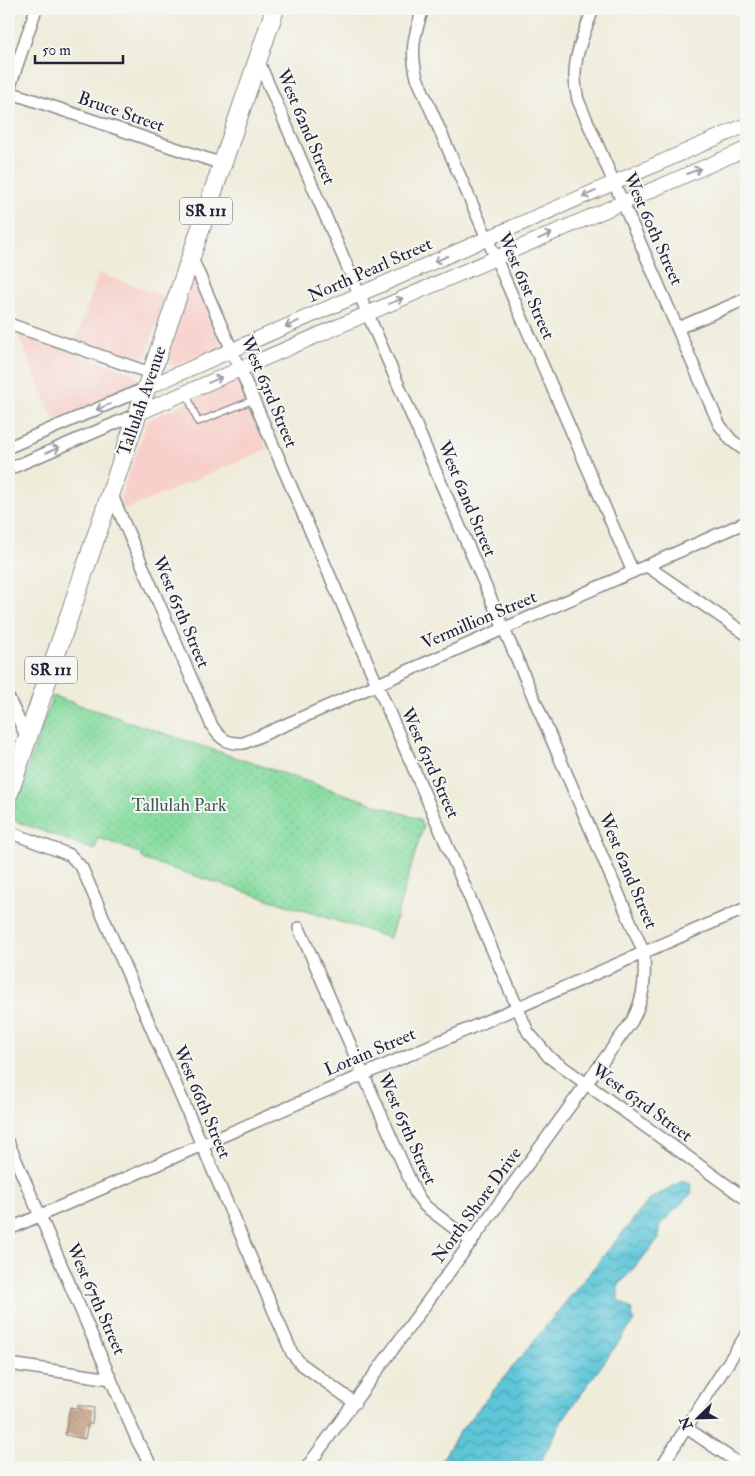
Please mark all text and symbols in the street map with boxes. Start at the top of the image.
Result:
scale bar [35,32,122,64]
text: 50 m [42,41,71,60]
street label: West 62nd Street [271,65,341,188]
street label: Bruce Street [75,87,167,138]
one-way arrow [687,166,702,175]
street label: West 60th Street [618,168,688,289]
one-way arrow [582,189,597,199]
road number: SR 111 [180,198,232,225]
street label: West 61st Street [492,228,560,343]
one-way arrow [538,231,553,240]
street label: North Pearl Street [304,232,436,308]
one-way arrow [434,255,449,265]
one-way arrow [389,295,404,304]
one-way arrow [285,320,300,330]
street label: West 63rd Street [235,332,303,451]
street label: Tallulah Avenue [112,343,172,459]
one-way arrow [207,374,222,384]
one-way arrow [96,402,111,412]
street label: West 62nd Street [432,437,502,560]
one-way arrow [46,444,61,453]
street label: West 65th Street [147,552,215,672]
street label: Vermillion Street [418,585,540,655]
road number: SR 111 [25,656,77,684]
street label: West 63rd Street [395,703,465,822]
park label: Tallulah Park [131,794,227,817]
street label: West 62nd Street [593,809,663,932]
street label: Lorain Street [321,1022,419,1082]
street label: West 66th Street [167,1041,236,1162]
street label: West 63rd Street [586,1058,697,1147]
street label: West 65th Street [372,1069,442,1188]
street label: North Shore Drive [427,1142,527,1267]
street label: West 67th Street [61,1239,131,1359]
north arrow [672,1394,722,1444]
text: N [676,1413,697,1433]

